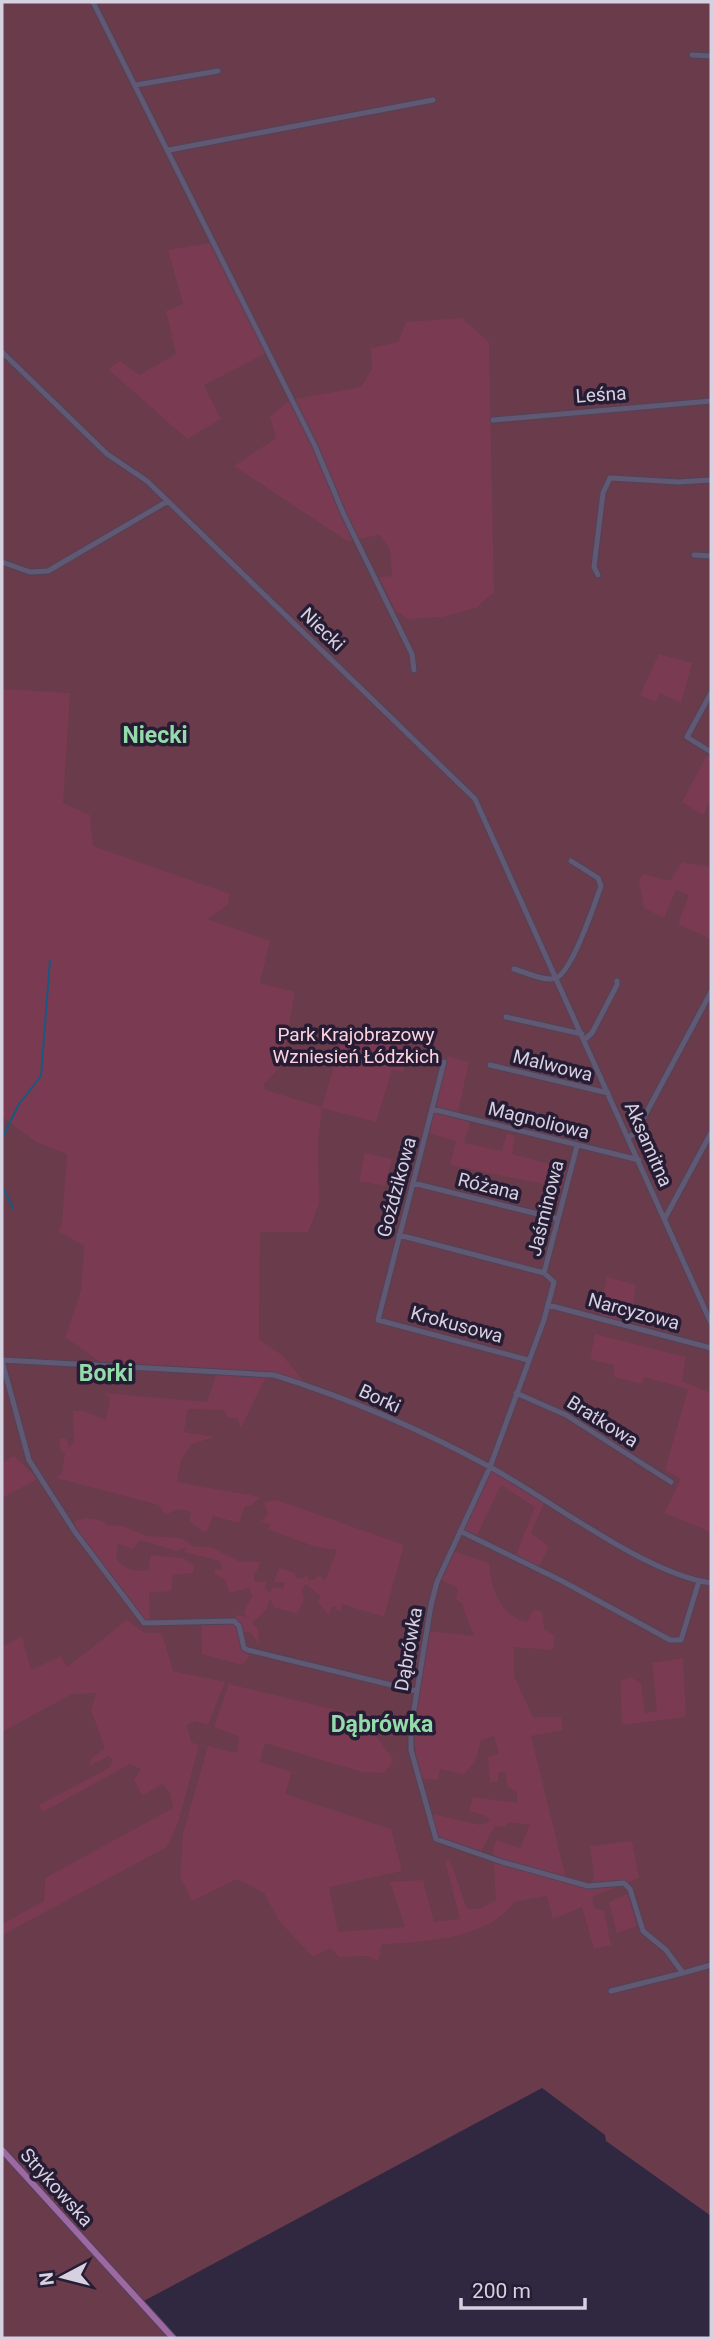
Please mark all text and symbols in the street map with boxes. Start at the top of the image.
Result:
street label: Leśna [575,381,627,408]
street label: Niecki [296,603,350,656]
district label: Niecki [122,722,188,749]
park label: Park Krajobrazowy Wzniesień Łódzkich [272,1023,440,1068]
street label: Malwowa [511,1044,595,1086]
street label: Magnoliowa [486,1097,592,1144]
street label: Aksamitna [620,1098,677,1190]
street label: Goździkowa [372,1135,421,1240]
street label: Jaśminowa [522,1158,568,1258]
street label: Różana [456,1168,522,1205]
street label: Narcyzowa [586,1288,682,1335]
street label: Krokusowa [408,1301,505,1348]
district label: Borki [79,1360,133,1387]
street label: Borki [355,1379,404,1418]
street label: Bratkowa [563,1391,643,1452]
street label: Dąbrówka [390,1605,427,1693]
district label: Dąbrówka [331,1711,433,1738]
street label: Strykowska [15,2143,98,2231]
north arrow [28,2242,98,2312]
scale bar [461,2266,585,2310]
text: N [34,2271,59,2287]
text: 200 m [472,2279,531,2303]

